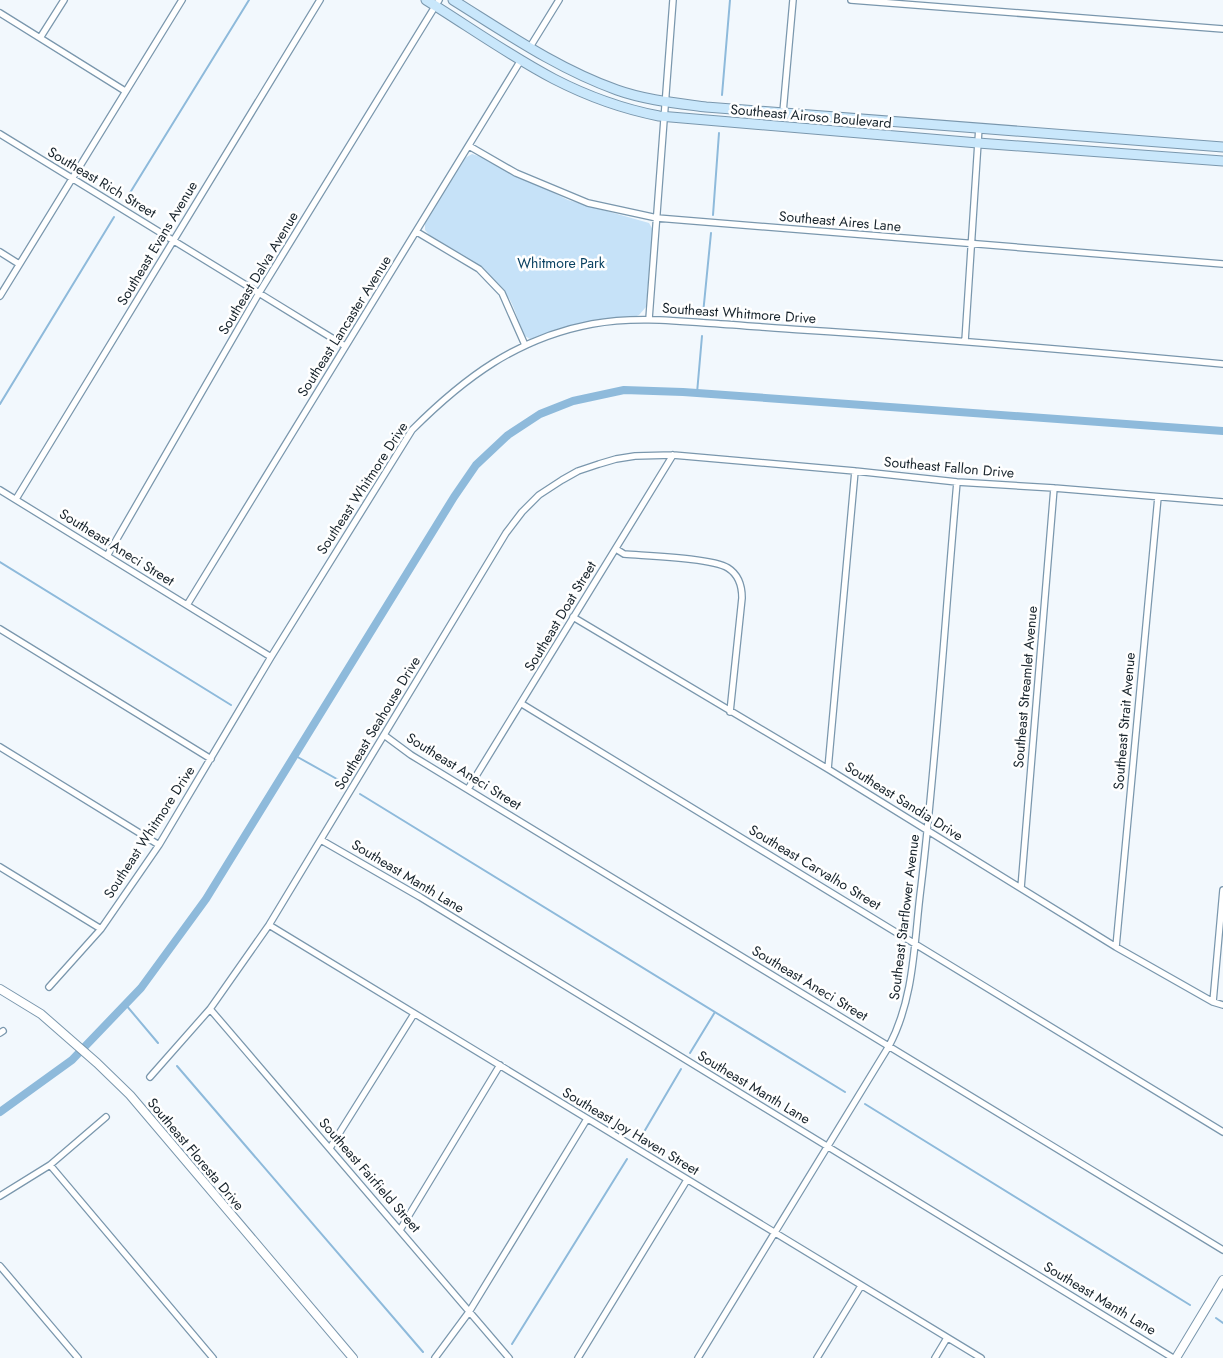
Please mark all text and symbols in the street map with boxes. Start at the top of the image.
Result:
street label: Southeast Airoso Boulevard [730,99,892,133]
street label: Southeast Rich Street [44,142,161,223]
street label: Southeast Evans Avenue [112,177,202,309]
street label: Southeast Aires Lane [778,206,902,236]
street label: Southeast Dalva Avenue [213,208,303,338]
street label: Southeast Lancaster Avenue [292,252,396,400]
park label: Whitmore Park [517,253,606,273]
street label: Southeast Whitmore Drive [661,298,817,328]
street label: Southeast Whitmore Drive [312,418,412,558]
street label: Southeast Fallon Drive [883,451,1015,483]
street label: Southeast Aneci Street [56,503,179,591]
street label: Southeast Doat Street [519,557,601,675]
street label: Southeast Streamlet Avenue [1008,605,1042,769]
street label: Southeast Strait Avenue [1108,651,1140,791]
street label: Southeast Seahouse Drive [329,652,425,794]
street label: Southeast Aneci Street [403,727,526,815]
street label: Southeast Sandia Drive [841,756,967,846]
street label: Southeast Whitmore Drive [99,762,199,902]
street label: Southeast Carvalho Street [745,820,885,915]
street label: Southeast Starflower Avenue [884,833,924,1001]
street label: Southeast Manth Lane [348,834,468,918]
street label: Southeast Aneci Street [748,940,872,1026]
street label: Southeast Manth Lane [694,1045,814,1129]
street label: Southeast Joy Haven Street [559,1082,704,1180]
street label: Southeast Floresta Drive [143,1093,249,1215]
street label: Southeast Fairfield Street [315,1113,426,1237]
street label: Southeast Manth Lane [1040,1256,1160,1340]

